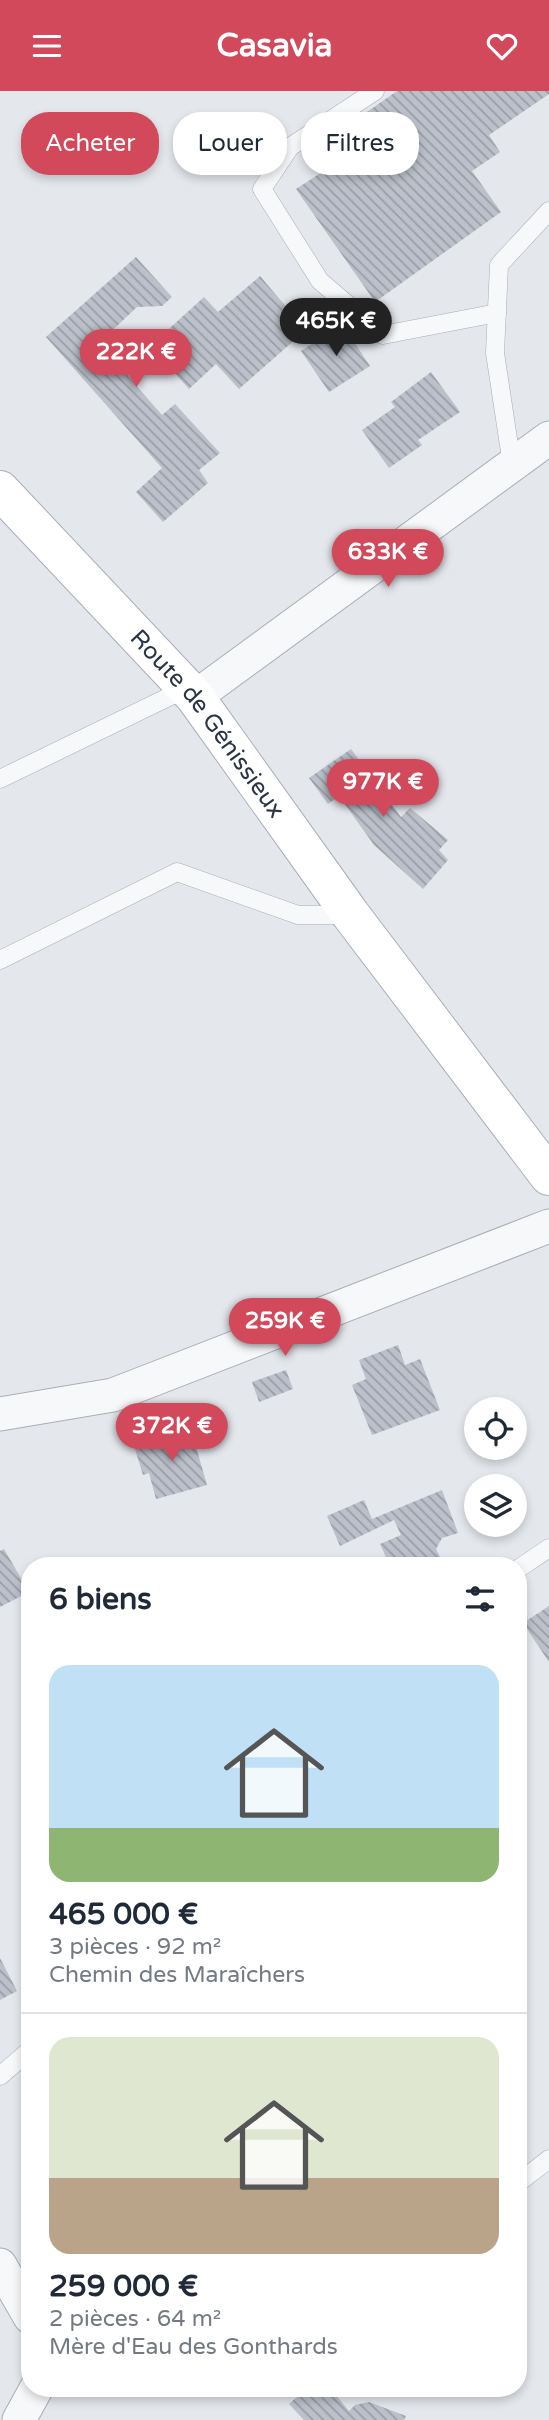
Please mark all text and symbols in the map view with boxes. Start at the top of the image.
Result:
icon: menu [28,27,66,65]
text: Casavia [216,27,333,65]
icon: heart [483,27,521,65]
chip: Acheter [21,112,159,175]
chip: Louer [173,112,287,175]
chip: Filtres [301,112,419,175]
pin: 465K € [279,299,393,358]
text: 465K € [296,307,376,335]
pin: 222K € [79,329,193,389]
text: 222K € [96,338,176,366]
pin: 633K € [331,529,445,589]
text: 633K € [348,538,428,566]
street label: Route de Génissieux [124,624,291,824]
pin: 977K € [326,759,440,819]
text: 977K € [343,768,423,796]
pin: 259K € [228,1299,342,1358]
text: 259K € [245,1307,325,1335]
map controls [464,1397,527,1537]
button: locate [464,1397,527,1460]
pin: 372K € [115,1403,229,1463]
text: 372K € [132,1412,212,1440]
button: layers [464,1474,527,1537]
icon: filters [461,1580,499,1618]
text: 6 biens [49,1581,152,1618]
icon: home [211,1710,337,1836]
text: 465 000 € [49,1896,198,1933]
text: 3 pièces · 92 m² [49,1933,221,1961]
text: Chemin des Maraîchers [49,1961,305,1989]
icon: home [211,2082,337,2208]
text: 259 000 € [49,2268,198,2305]
text: 2 pièces · 64 m² [49,2305,221,2333]
text: Mère d'Eau des Gonthards [49,2333,338,2361]

